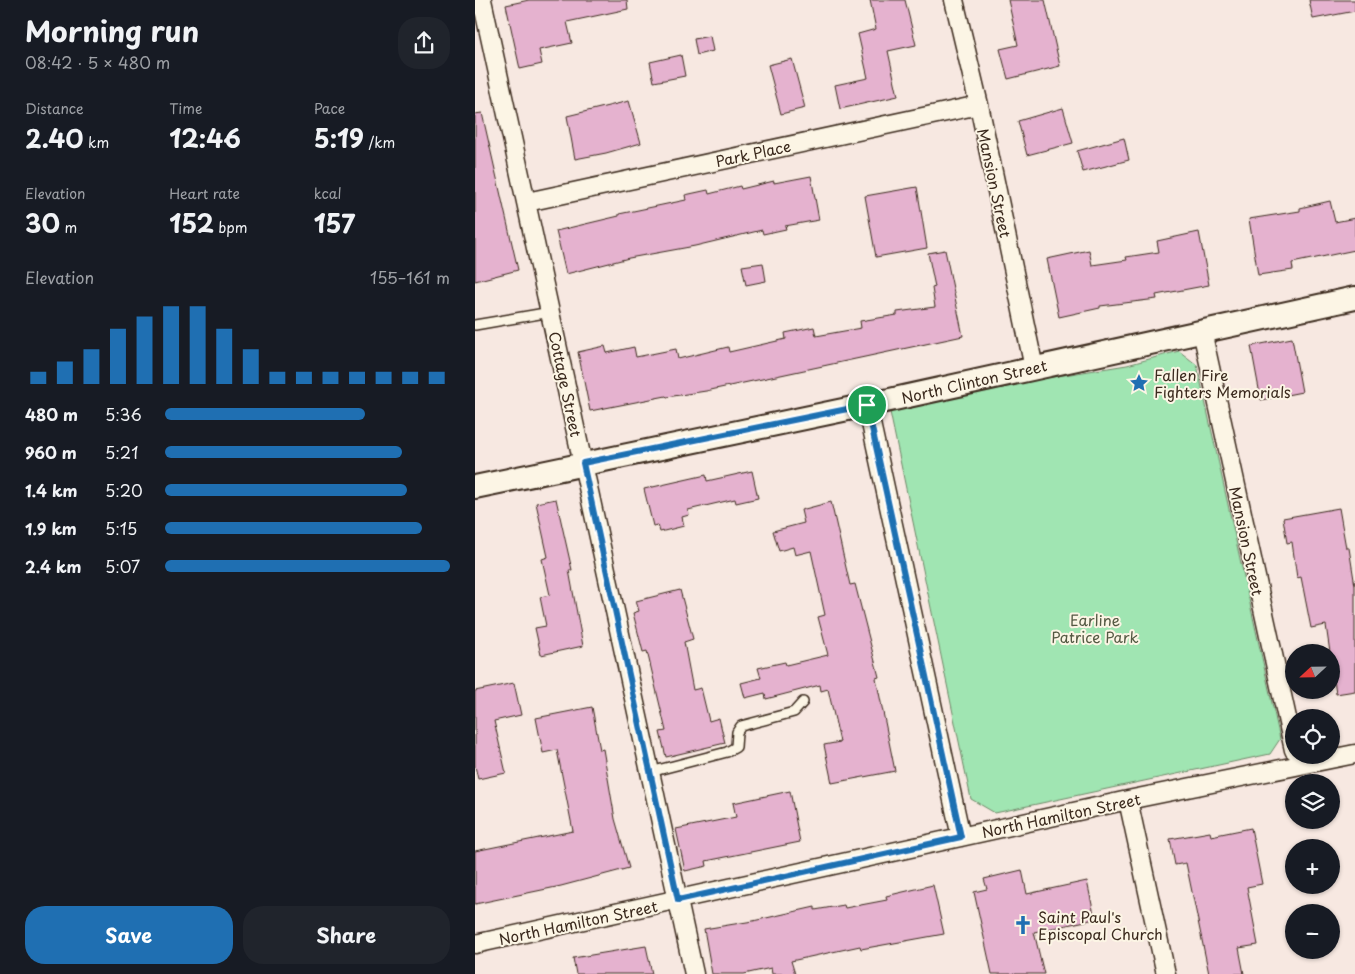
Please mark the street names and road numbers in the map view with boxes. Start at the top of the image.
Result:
street label: Mansion Street [972,126,1018,240]
street label: Park Place [713,134,793,172]
street label: Cottage Street [544,329,588,439]
street label: North Clinton Street [899,353,1049,409]
street label: Mansion Street [1224,484,1270,598]
street label: North Hamilton Street [980,787,1142,843]
street label: North Hamilton Street [497,894,659,950]

